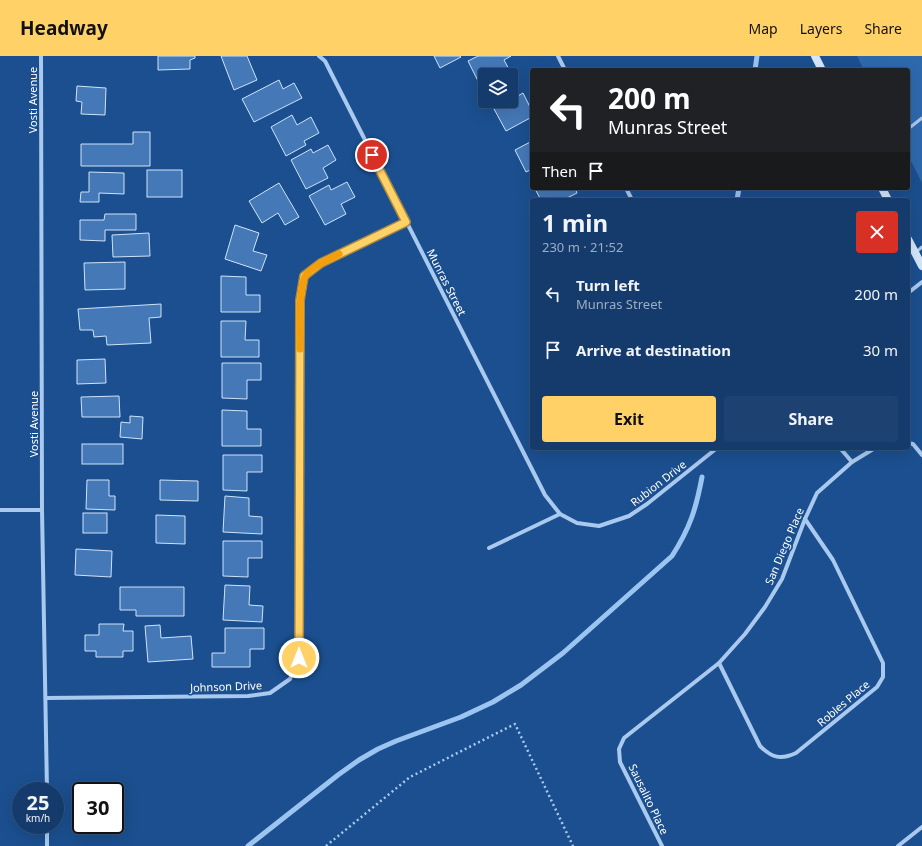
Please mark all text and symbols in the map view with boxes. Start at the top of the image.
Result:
text: Headway [20,15,108,41]
text: Map [749,19,778,38]
text: Layers [800,19,842,38]
text: Share [864,19,902,38]
street label: Vosti Avenue [25,67,40,133]
map controls [478,68,518,108]
button: layers [478,68,518,108]
text: 200 m [608,79,691,117]
icon: left [542,84,594,136]
text: Munras Street [608,115,727,139]
pin [355,138,389,172]
icon: arrive [361,144,383,166]
icon: arrive [585,160,607,182]
text: Then [542,161,577,181]
text: 1 min [542,206,608,239]
button: close [856,211,898,253]
text: 230 m · 21:52 [542,238,623,256]
street label: Munras Street [424,246,470,318]
text: Turn left [576,275,640,295]
icon: left [542,283,564,305]
text: 200 m [854,284,898,304]
text: Munras Street [576,295,662,313]
icon: arrive [542,339,564,361]
text: Arrive at destination [576,340,731,360]
text: 30 m [863,340,898,360]
street label: Vosti Avenue [26,391,41,457]
button: Exit [542,396,716,442]
button: Share [724,396,898,442]
street label: Rubion Drive [627,457,689,509]
street label: San Diego Place [761,505,807,587]
position arrow [278,637,320,679]
street label: Robles Place [813,676,873,730]
street label: Johnson Drive [189,677,262,695]
street label: Sausalito Place [625,761,673,837]
speed limit sign: 30 [72,782,124,834]
text: 25 [27,789,49,816]
text: km/h [26,811,50,825]

